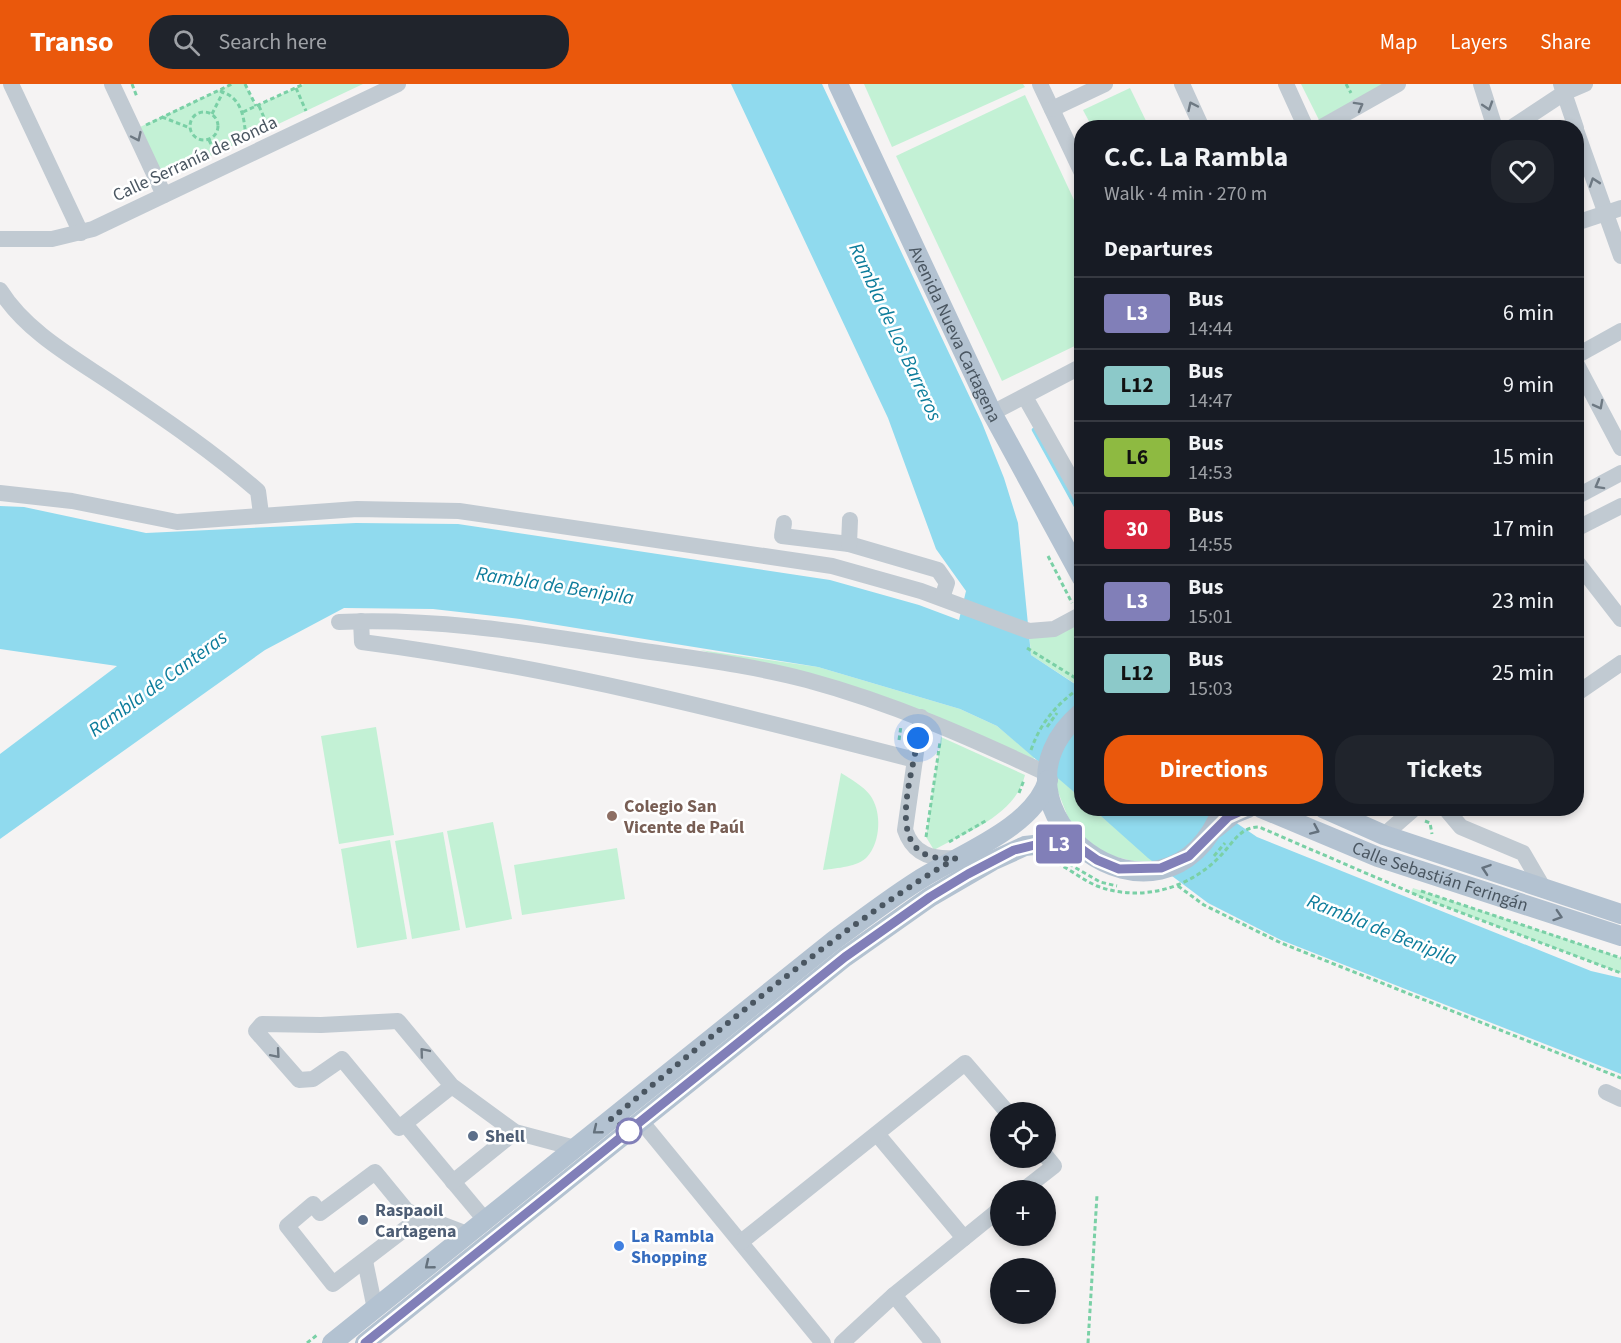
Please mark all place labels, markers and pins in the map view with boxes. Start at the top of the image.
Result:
place label: Colegio San Vicente de Paúl [623,794,744,840]
marker: Colegio San Vicente de Paúl [605,809,619,823]
unlabelled marker [616,1118,642,1144]
place label: Shell [485,1124,525,1149]
marker: Shell [466,1129,480,1143]
place label: Raspaoil Cartagena [375,1198,457,1244]
marker: Raspaoil Cartagena [356,1213,370,1227]
place label: La Rambla Shopping [631,1224,714,1270]
marker: La Rambla Shopping [612,1239,626,1253]

